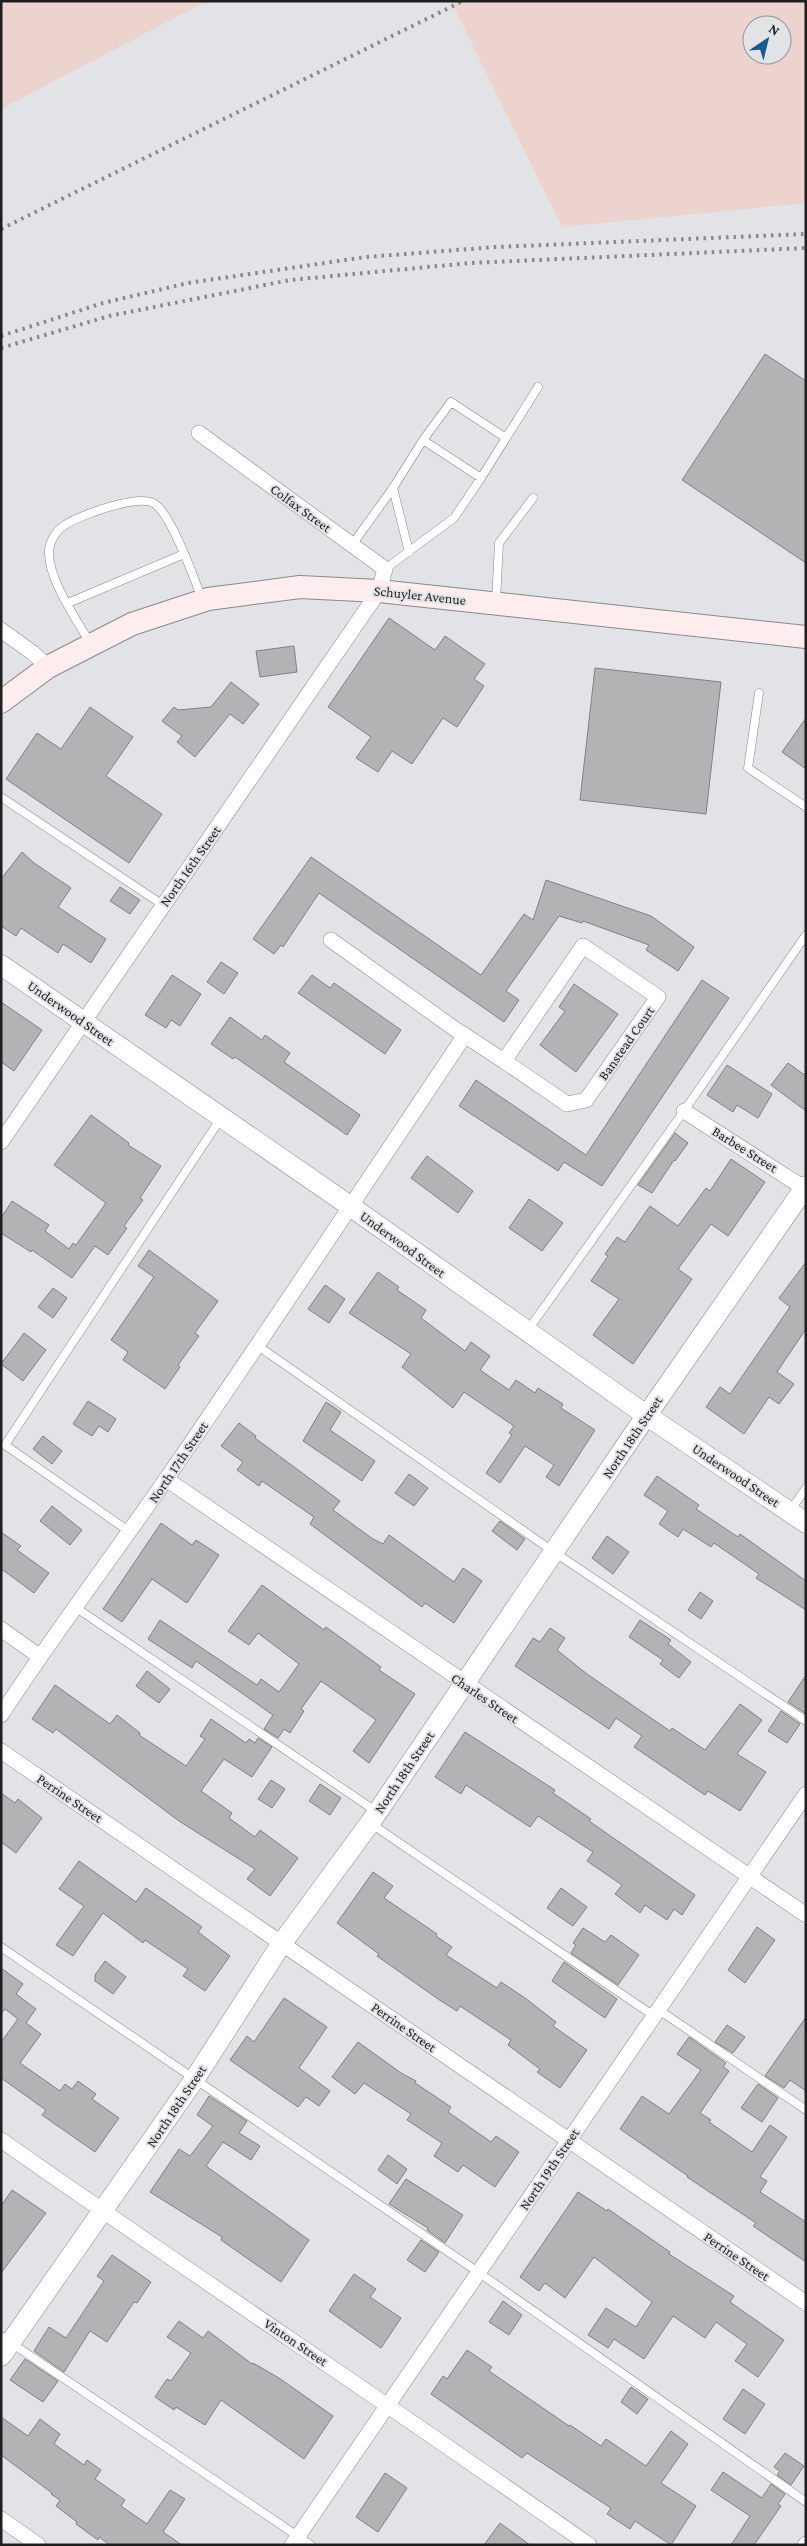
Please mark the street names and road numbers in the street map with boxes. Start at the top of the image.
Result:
street label: Colfax Street [267,481,335,536]
street label: Schuyler Avenue [373,582,467,608]
street label: North 16th Street [156,822,224,910]
street label: Underwood Street [25,977,118,1049]
street label: Banstead Court [595,1003,658,1083]
street label: Barbee Street [709,1123,781,1176]
street label: Underwood Street [357,1208,449,1281]
street label: North 18th Street [599,1393,666,1481]
street label: North 17th Street [145,1418,211,1506]
street label: Underwood Street [689,1440,783,1510]
street label: Charles Street [448,1670,522,1727]
street label: North 18th Street [371,1728,438,1816]
street label: Perrine Street [34,1770,106,1826]
street label: Perrine Street [368,1999,440,2055]
street label: North 18th Street [143,2062,210,2150]
street label: North 19th Street [516,2125,582,2213]
street label: Perrine Street [701,2228,773,2284]
street label: Vinton Street [261,2315,331,2369]

